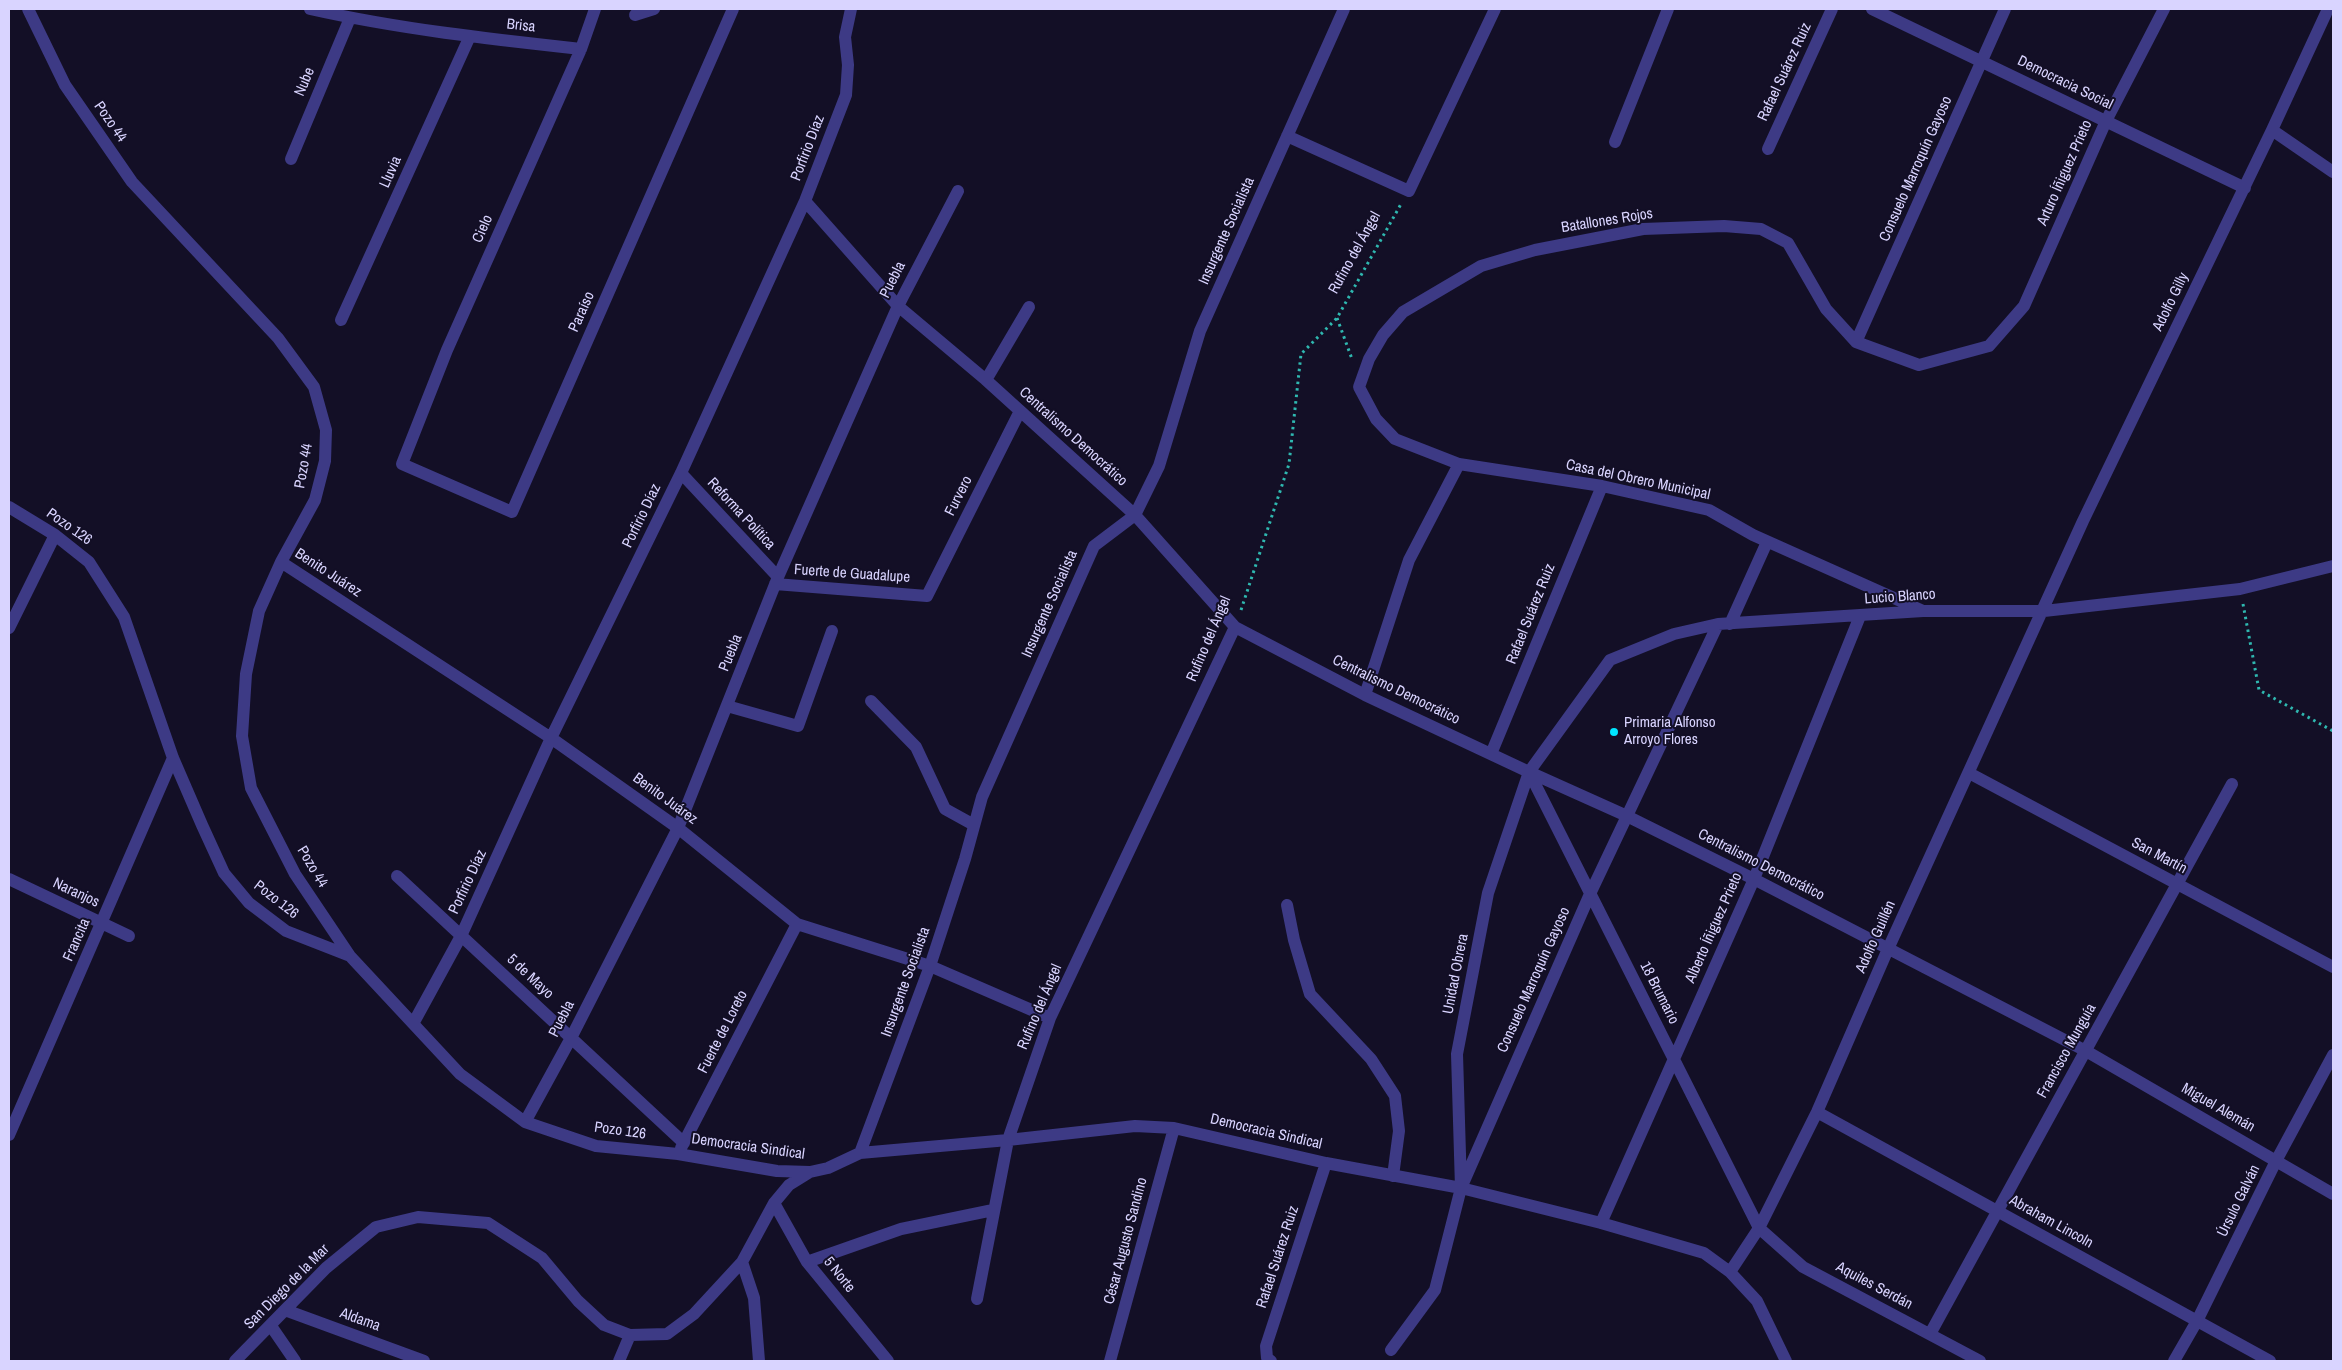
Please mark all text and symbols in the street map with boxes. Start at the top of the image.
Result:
street label: Brisa [506,16,536,36]
street label: Rafael Suárez Ruiz [1754,20,1816,124]
street label: Democracia Social [2014,52,2116,114]
street label: Nube [291,65,319,99]
street label: Consuelo Marroquín Gayoso [1876,94,1956,244]
street label: Pozo 44 [90,98,130,146]
street label: Porfirio Díaz [787,113,829,183]
street label: Arturo Íñiguez Prieto [2034,117,2096,229]
street label: Lluvia [376,153,406,191]
street label: Insurgente Socialista [1195,175,1259,287]
street label: Batallones Rojos [1560,205,1654,237]
street label: Rufino del Ángel [1325,209,1385,297]
street label: Cielo [469,212,497,246]
street label: Puebla [876,259,910,301]
street label: Adolfo Gilly [2149,270,2193,334]
street label: Paraíso [565,289,599,335]
street label: Centralismo Democrático [1015,384,1131,490]
street label: Pozo 44 [291,442,317,490]
street label: Casa del Obrero Municipal [1564,456,1712,504]
street label: Furvero [941,473,977,519]
street label: Reforma Política [703,474,779,554]
street label: Porfirio Díaz [619,481,665,551]
street label: Pozo 126 [43,505,95,549]
street label: Benito Juárez [291,545,365,601]
street label: Insurgente Socialista [1018,548,1082,660]
street label: Fuerte de Guadalupe [793,561,911,587]
street label: Rafael Suárez Ruiz [1503,561,1559,667]
street label: Lucio Blanco [1864,586,1936,608]
street label: Rufino del Ángel [1183,594,1235,684]
street label: Puebla [715,632,747,674]
street label: Centralismo Democrático [1329,651,1463,729]
place label: Primaria Alfonso Arroyo Flores [1624,714,1716,749]
marker: Primaria Alfonso Arroyo Flores [1608,726,1620,738]
street label: Benito Juárez [629,769,701,829]
street label: Centralismo Democrático [1695,825,1827,905]
street label: San Martín [2128,834,2190,878]
street label: Pozo 44 [293,843,331,891]
street label: Porfirio Díaz [445,847,491,917]
street label: Alberto Íñiguez Prieto [1682,870,1746,986]
street label: Naranjos [50,874,102,912]
street label: Pozo 126 [250,877,302,923]
street label: Adolfo Guillén [1852,898,1900,976]
street label: Consuelo Marroquín Gayoso [1494,905,1574,1055]
street label: Francita [60,916,94,964]
street label: Insurgente Socialista [878,925,934,1039]
street label: Unidad Obrera [1439,932,1473,1016]
street label: 5 de Mayo [503,951,557,1003]
street label: 18 Brumario [1636,959,1682,1027]
street label: Rufino del Ángel [1014,962,1066,1052]
street label: Fuerte de Loreto [694,987,752,1077]
street label: Puebla [545,998,579,1040]
street label: Francisco Munguía [2034,1001,2100,1101]
street label: Miguel Alemán [2178,1080,2258,1136]
street label: Democracia Sindical [1208,1110,1324,1154]
street label: Pozo 126 [593,1118,647,1144]
street label: Democracia Sindical [690,1130,806,1164]
street label: Úrsulo Galván [2214,1162,2264,1240]
street label: César Augusto Sandino [1100,1176,1152,1306]
street label: Abraham Lincoln [2006,1192,2096,1252]
street label: Rafael Suárez Ruiz [1253,1204,1303,1310]
street label: San Diego de la Mar [241,1241,333,1333]
street label: 5 Norte [819,1254,859,1296]
street label: Aquiles Serdán [1833,1258,1915,1314]
street label: Aldama [337,1304,383,1336]

